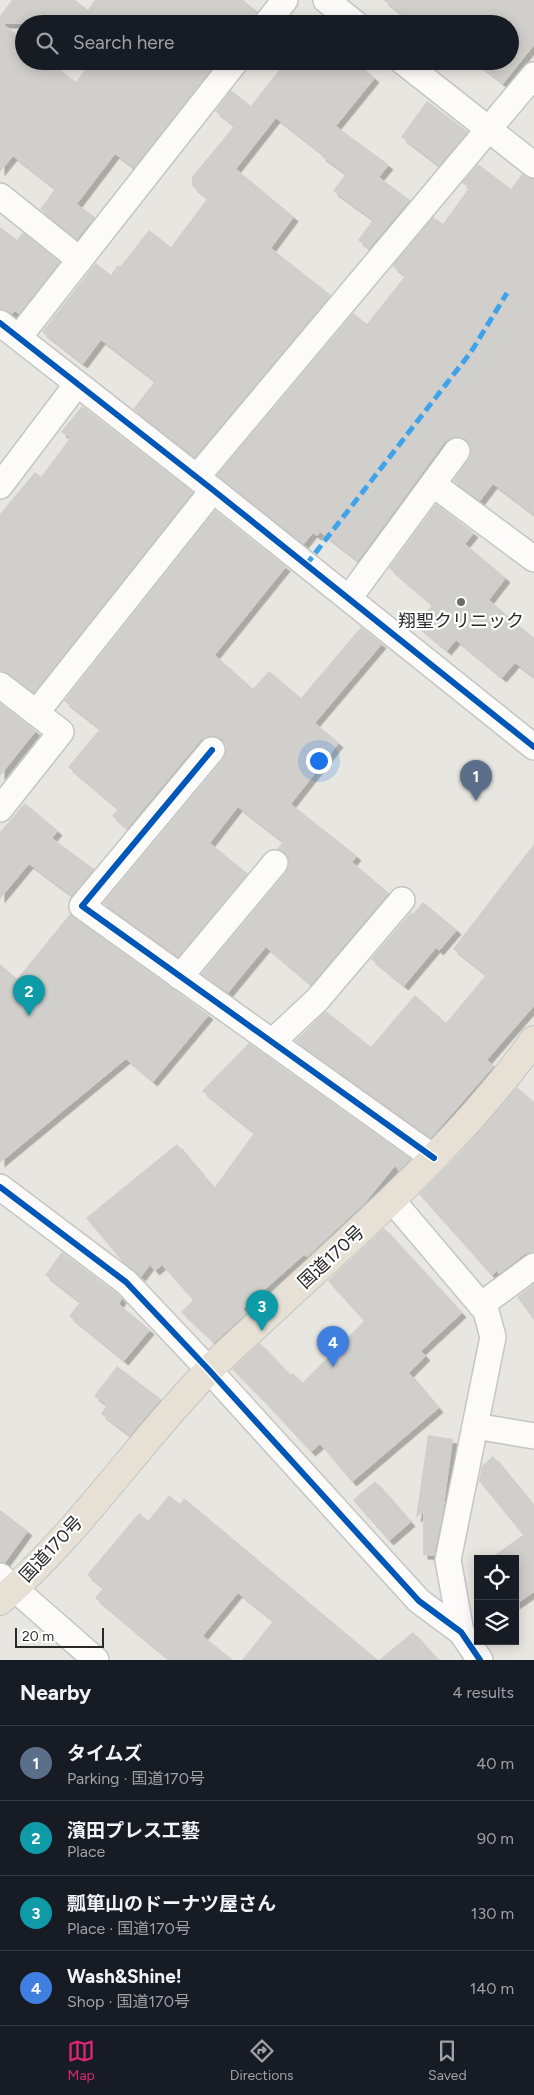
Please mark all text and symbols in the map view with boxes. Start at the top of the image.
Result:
search box [15,15,519,70]
icon: search [33,29,61,57]
text: Search here [73,31,175,54]
marker: 翔聖クリニック [455,596,467,608]
place label: 翔聖クリニック [398,610,524,632]
your location [306,748,332,774]
pin: 1 [460,760,492,801]
pin: 2 [13,975,45,1016]
street label: 国道170号 [293,1221,369,1293]
pin: 3 [246,1290,278,1331]
pin: 4 [317,1326,349,1367]
street label: 国道170号 [15,1511,87,1587]
map controls [474,1555,519,1645]
button: locate [474,1555,519,1600]
button: layers [474,1600,519,1645]
scale bar [15,1625,104,1648]
text: 20 m [22,1628,54,1645]
text: Nearby [20,1680,91,1705]
text: 4 results [453,1683,514,1702]
text: タイムズ [67,1742,143,1765]
text: 1 [33,1754,39,1773]
text: 40 m [476,1754,514,1773]
text: Parking · 国道170号 [67,1769,205,1788]
text: 濱田プレス工藝 [67,1819,200,1842]
text: 2 [31,1829,41,1848]
text: 90 m [477,1829,514,1848]
text: Place [67,1842,105,1861]
text: 瓢箪山のドーナツ屋さん [67,1892,276,1915]
text: 3 [32,1904,40,1923]
text: 130 m [471,1904,514,1923]
text: Place · 国道170号 [67,1919,191,1938]
text: Wash&Shine! [67,1965,182,1988]
text: 4 [31,1979,41,1998]
text: 140 m [470,1979,514,1998]
text: Shop · 国道170号 [67,1992,190,2011]
tab: Map [67,2037,95,2084]
tab: Directions [230,2037,294,2084]
tab: Saved [428,2037,467,2084]

